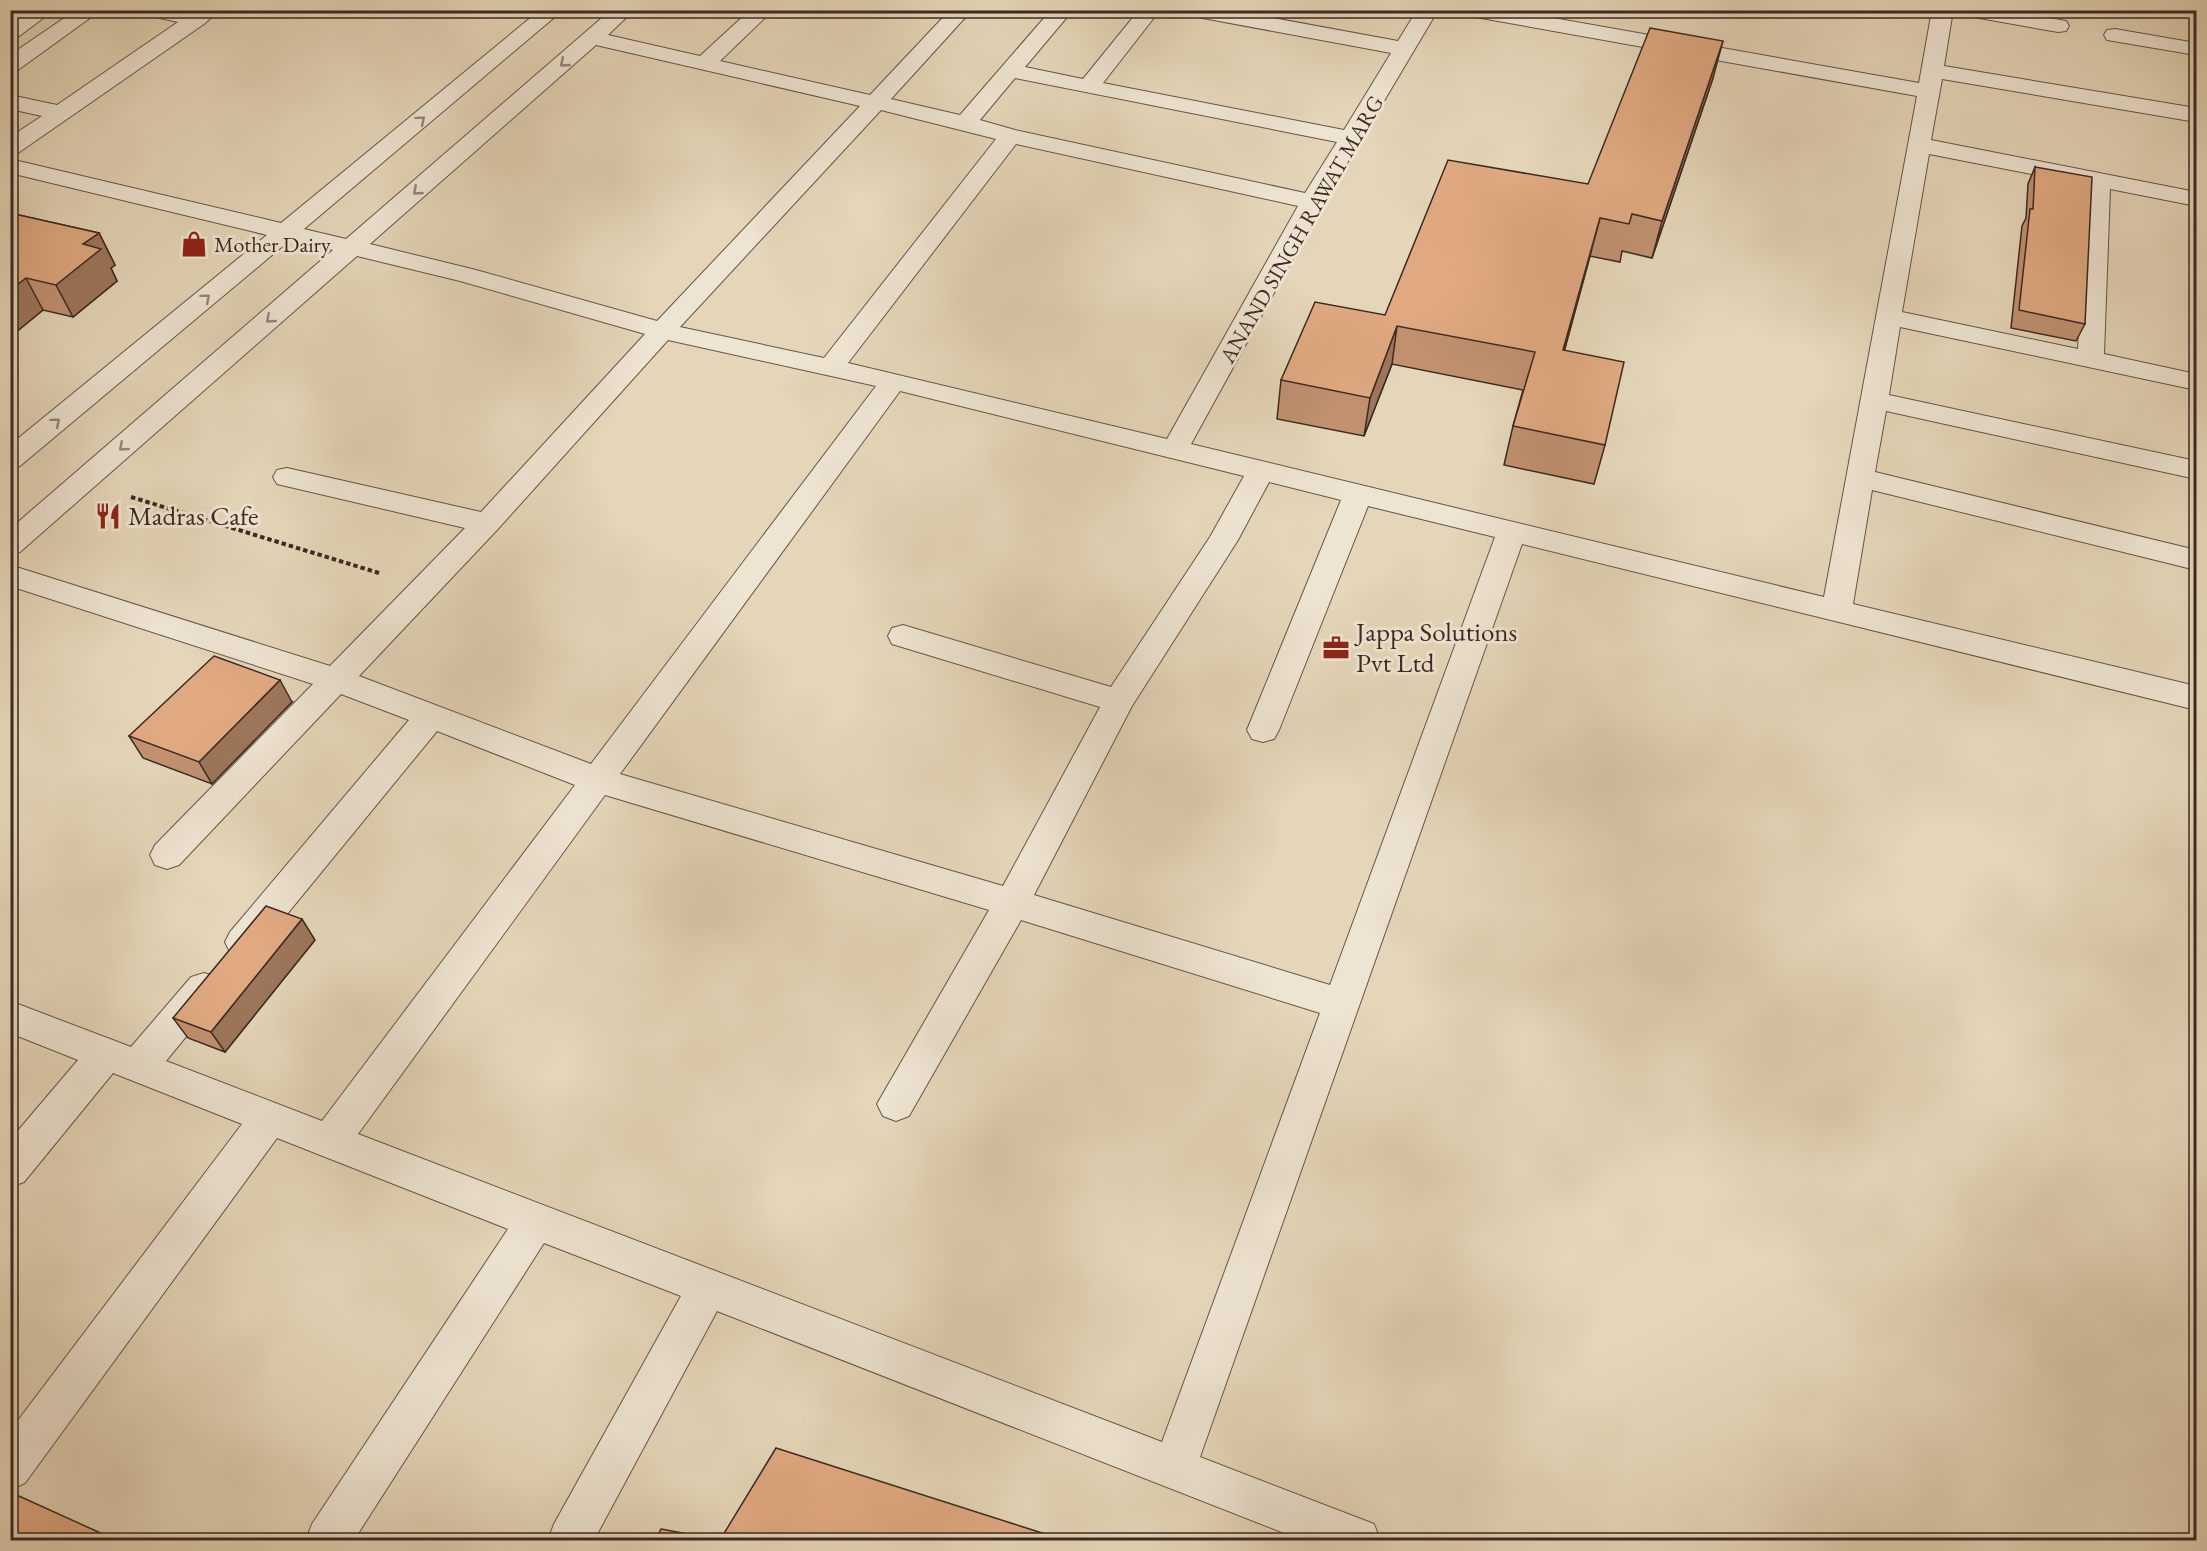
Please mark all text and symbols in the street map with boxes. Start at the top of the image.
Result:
one-way arrow [560,56,571,67]
street label: ANAND SINGH RAWAT MARG [1212,90,1390,369]
one-way arrow [414,116,425,127]
one-way arrow [413,184,424,195]
shop icon: Mother Dairy [179,229,209,259]
place label: Mother Dairy [214,230,331,259]
one-way arrow [199,294,210,305]
one-way arrow [266,312,277,323]
one-way arrow [49,419,60,430]
one-way arrow [119,440,130,451]
place label: Madras Cafe [128,498,259,533]
restaurant icon: Madras Cafe [93,501,123,531]
place label: Jappa Solutions Pvt Ltd [1354,614,1517,680]
office icon: Jappa Solutions Pvt Ltd [1321,633,1351,663]

